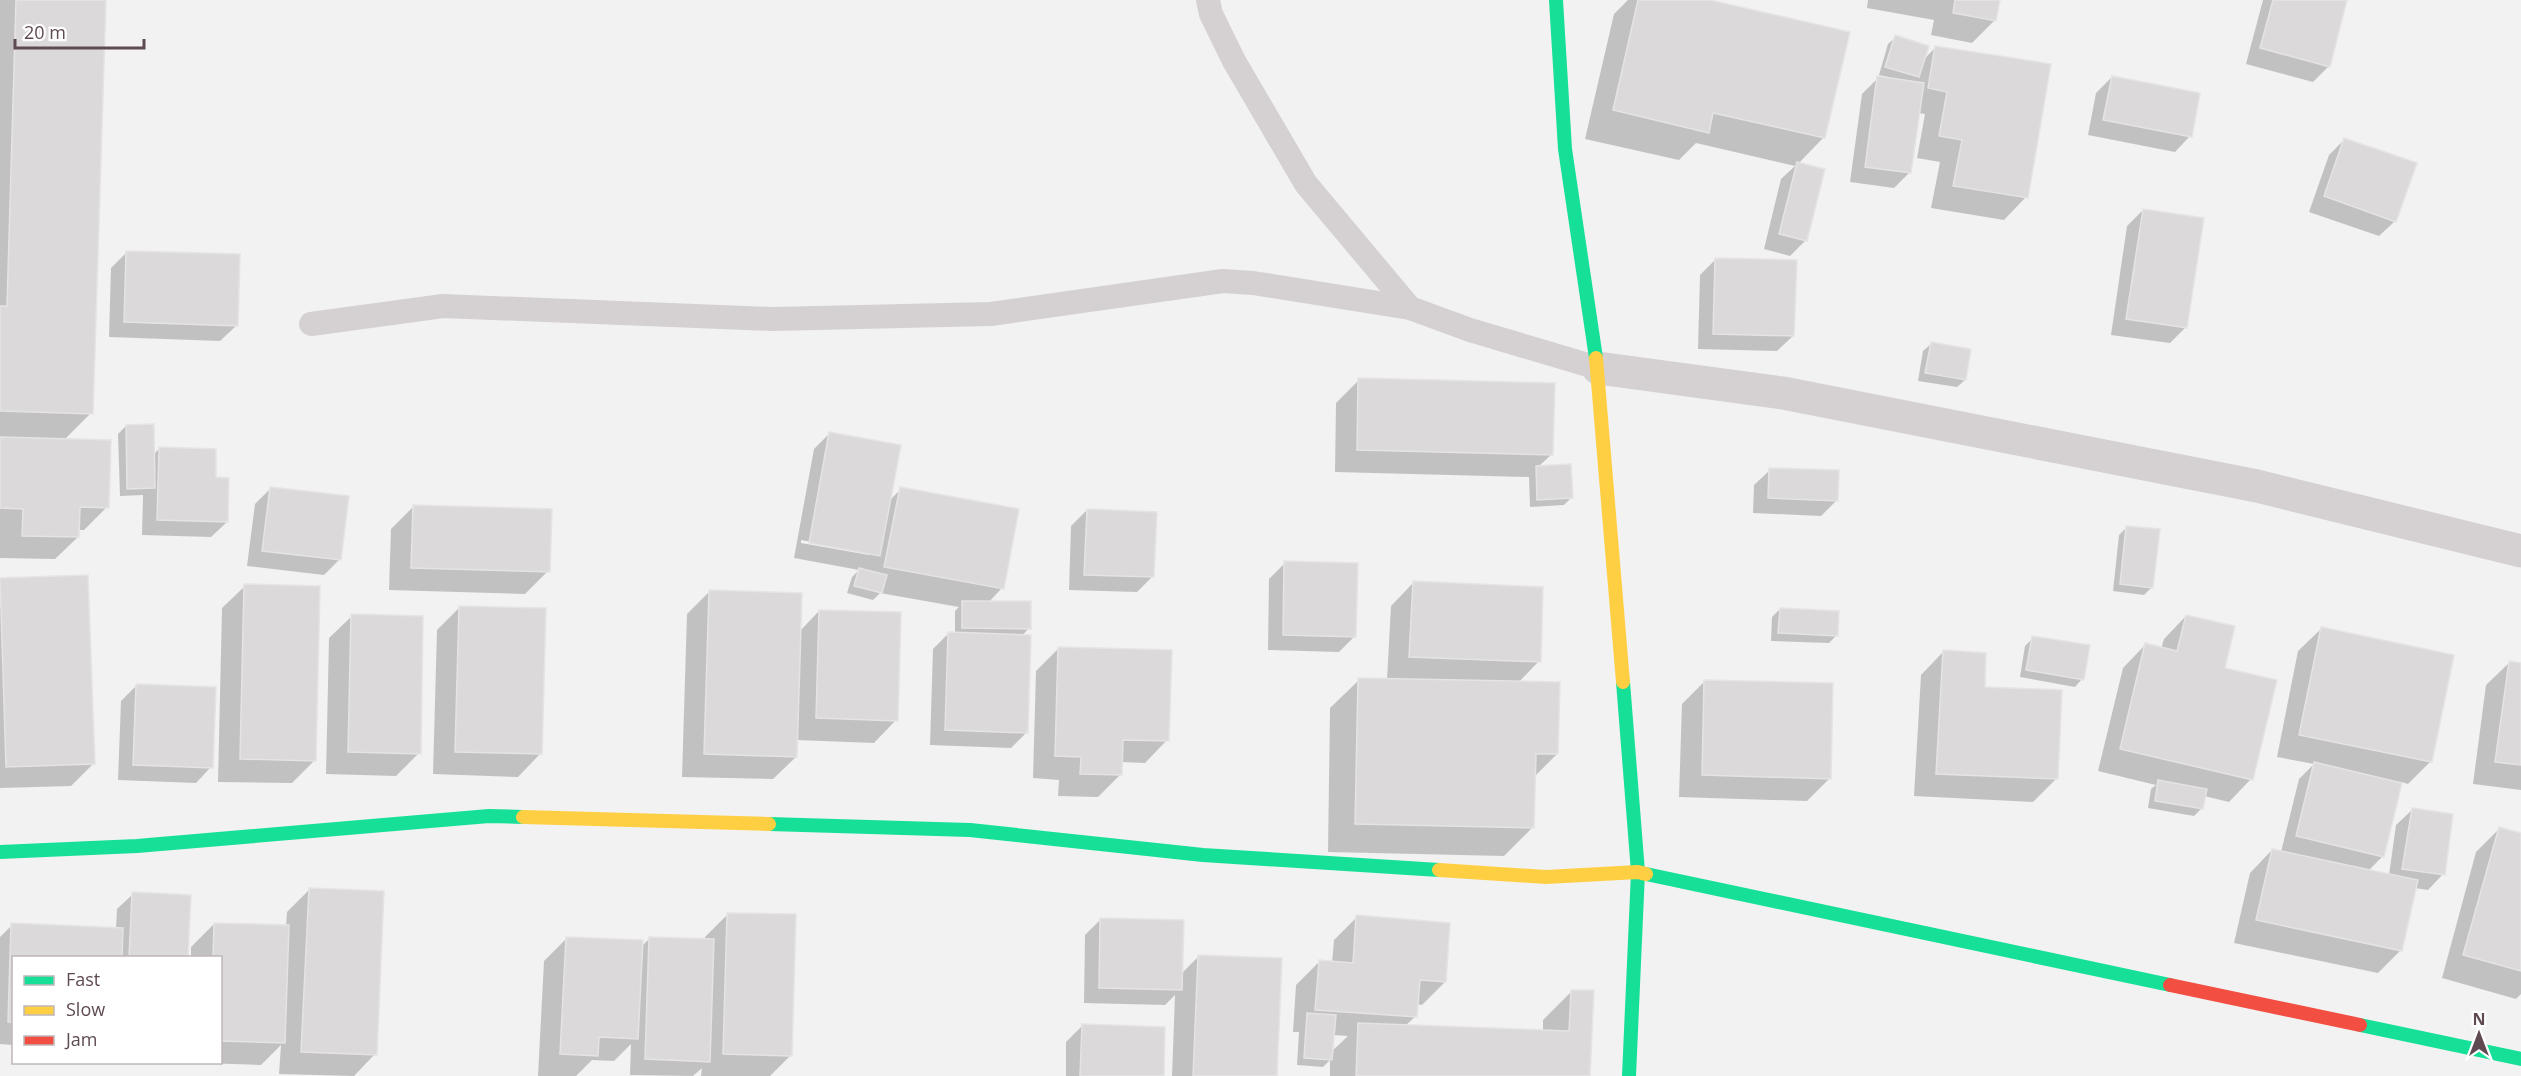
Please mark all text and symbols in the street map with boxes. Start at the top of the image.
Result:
scale bar [15,12,144,50]
text: 20 m [24,20,66,44]
legend [12,956,222,1064]
text: Fast [66,967,100,991]
text: Slow [66,997,105,1021]
north arrow [2449,1004,2509,1064]
text: N [2472,1008,2486,1030]
text: Jam [64,1027,98,1051]

